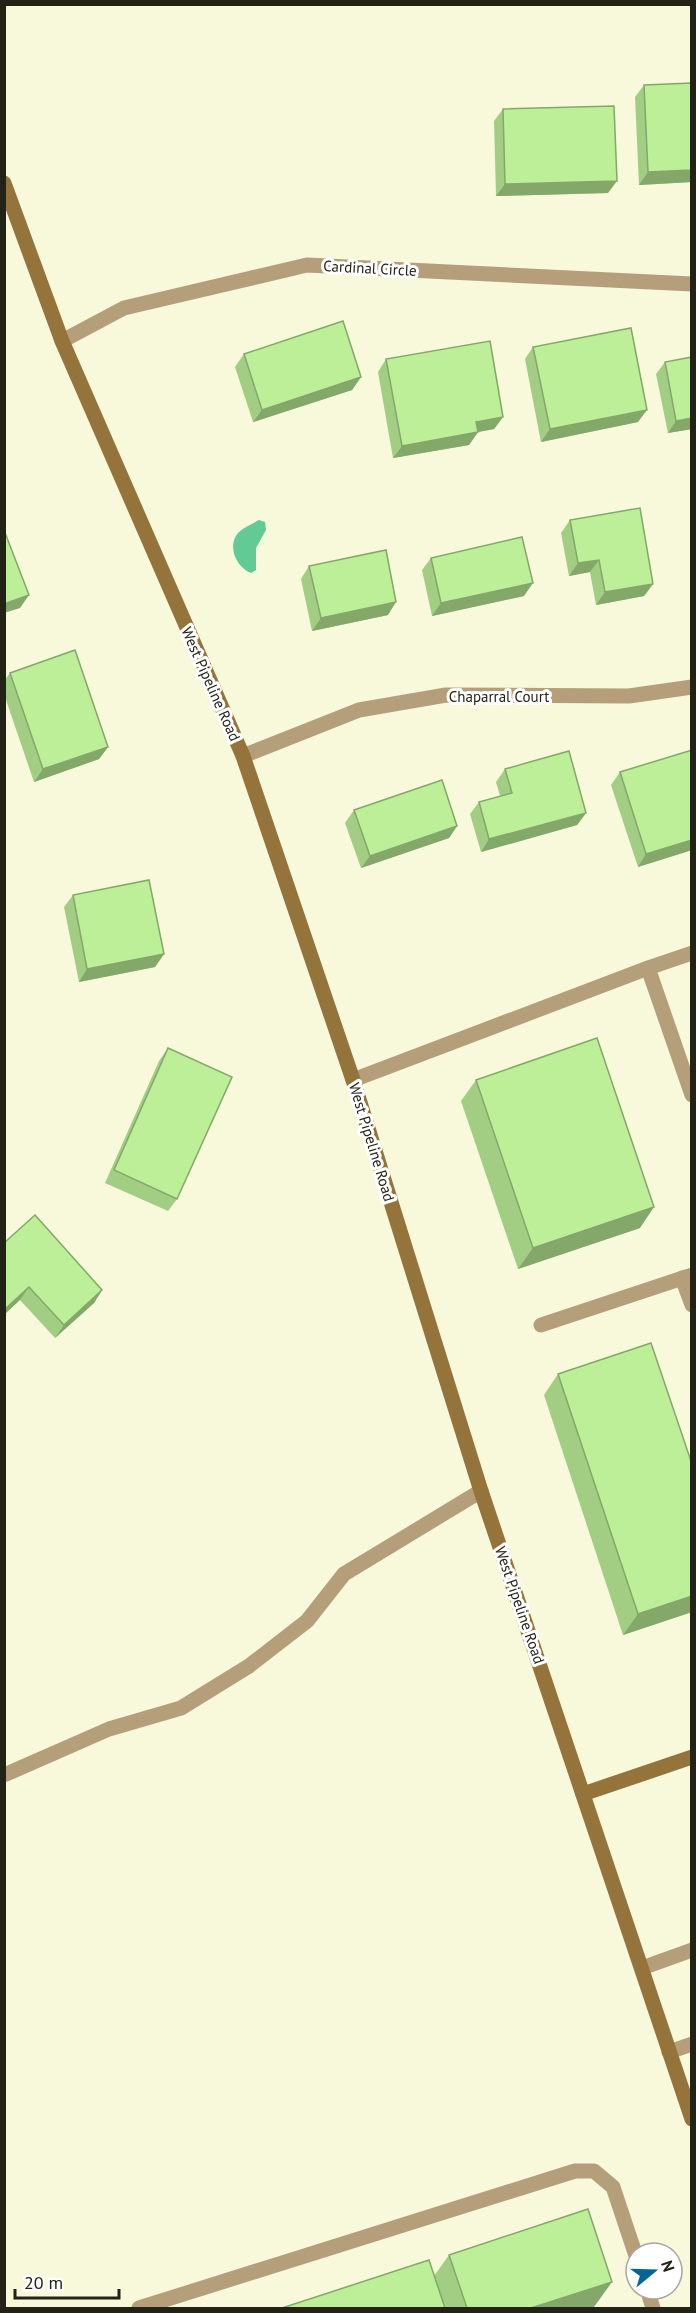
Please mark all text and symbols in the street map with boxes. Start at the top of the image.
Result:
street label: Cardinal Circle [323,256,417,280]
street label: West Pipeline Road [177,624,245,744]
street label: Chaparral Court [449,687,549,706]
street label: West Pipeline Road [345,1080,399,1204]
street label: West Pipeline Road [491,1544,549,1666]
north arrow [624,2241,684,2301]
text: N [657,2258,679,2274]
scale bar [15,2262,118,2300]
text: 20 m [24,2271,63,2294]

